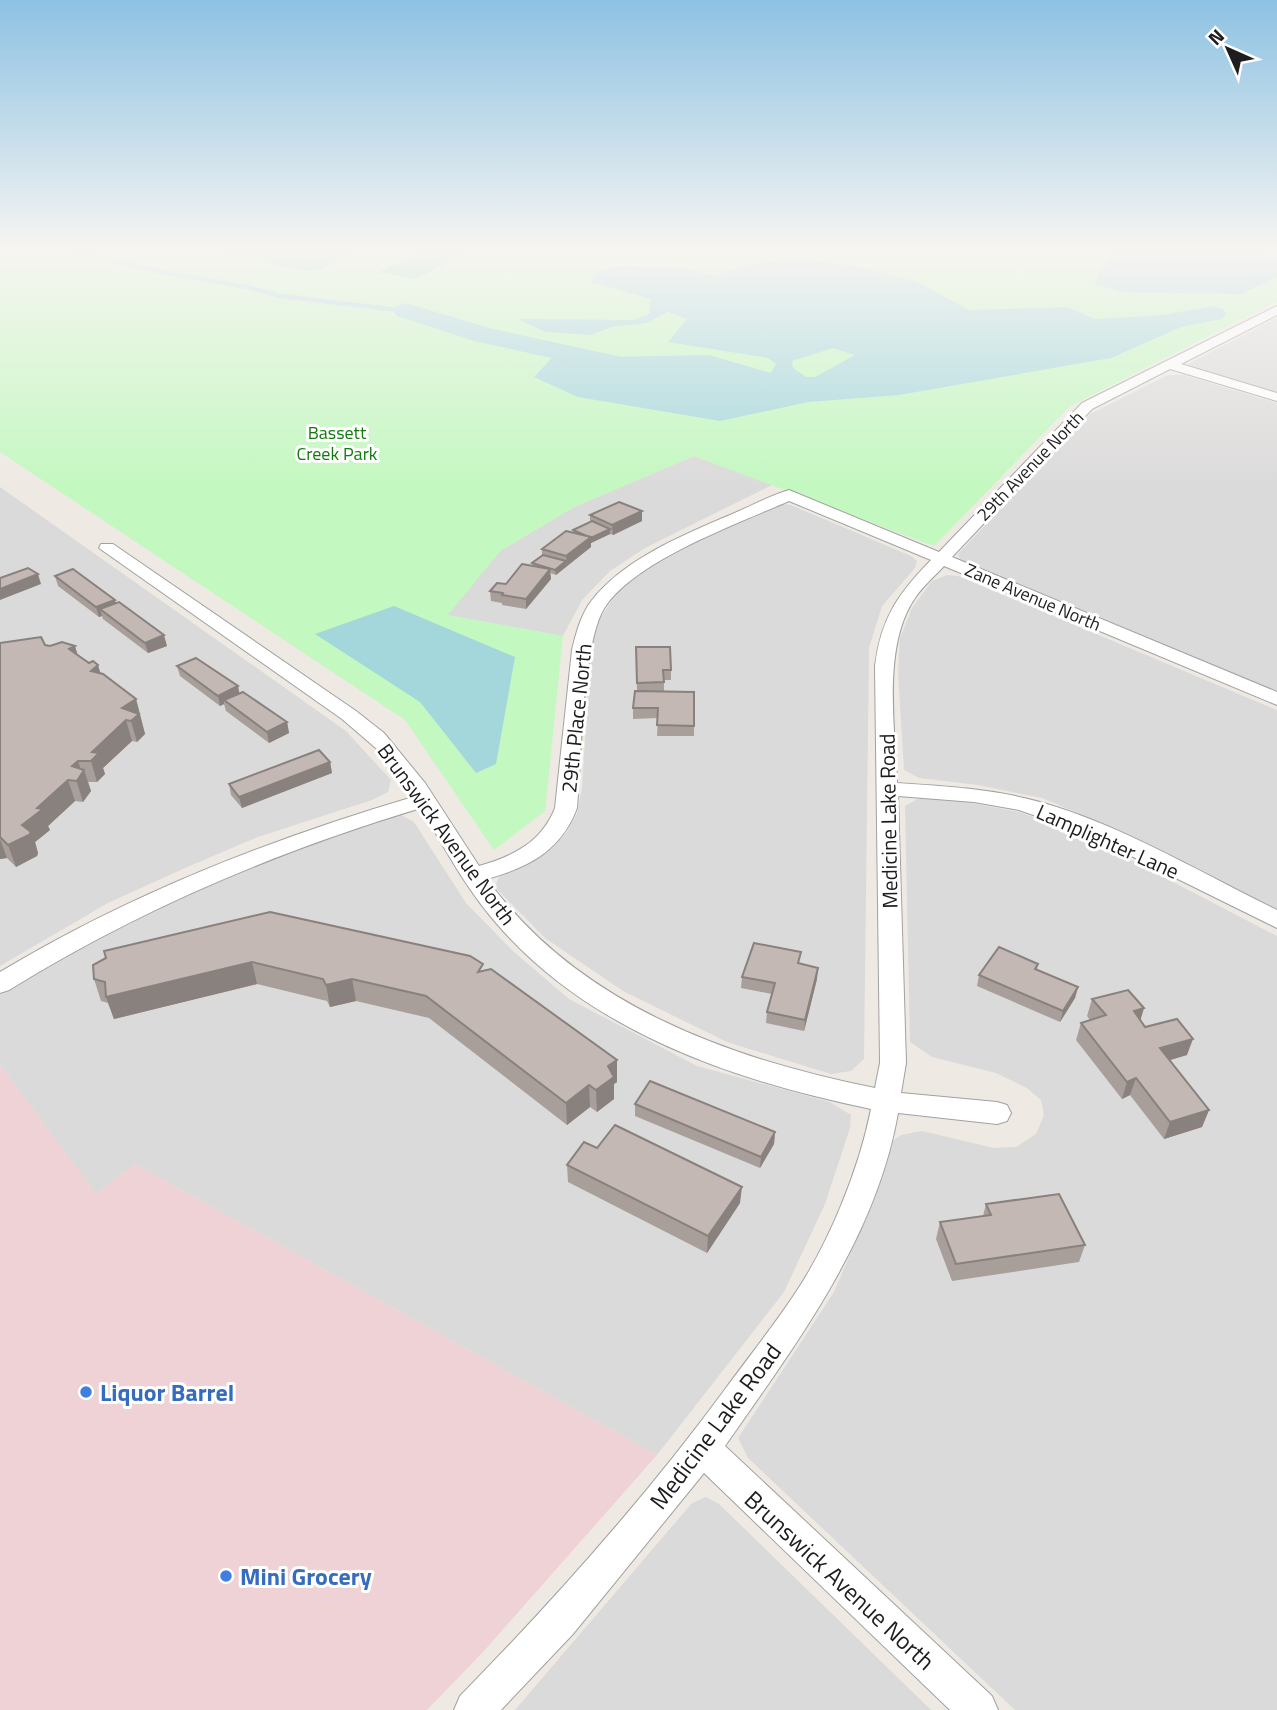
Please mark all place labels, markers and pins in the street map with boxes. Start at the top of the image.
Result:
place label: Liquor Barrel [100,1374,234,1410]
marker: Liquor Barrel [78,1384,94,1400]
place label: Mini Grocery [240,1558,372,1594]
marker: Mini Grocery [218,1568,234,1584]

